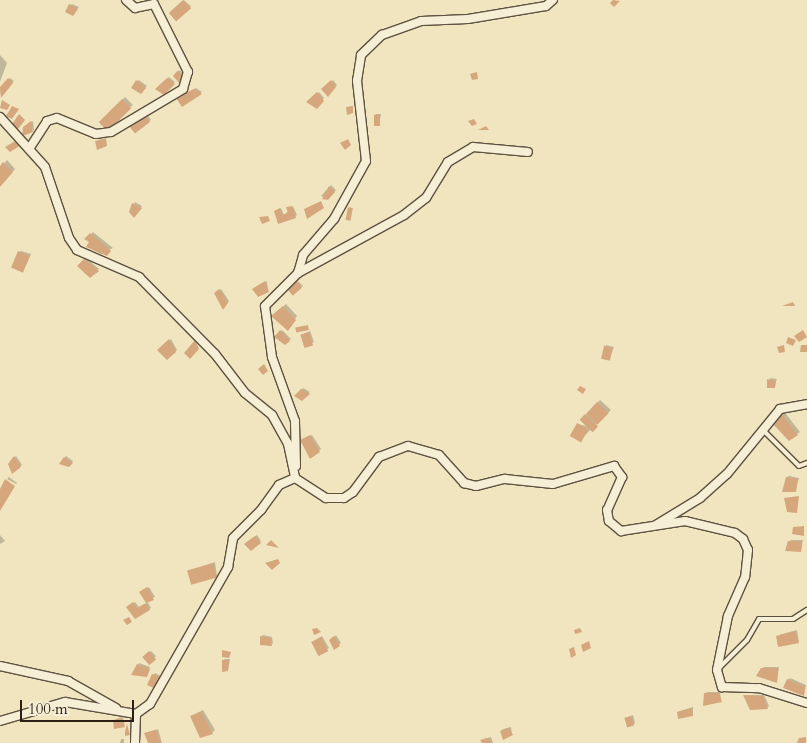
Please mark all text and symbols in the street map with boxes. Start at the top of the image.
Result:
scale bar [22,690,136,722]
text: 100 m [28,699,68,719]

